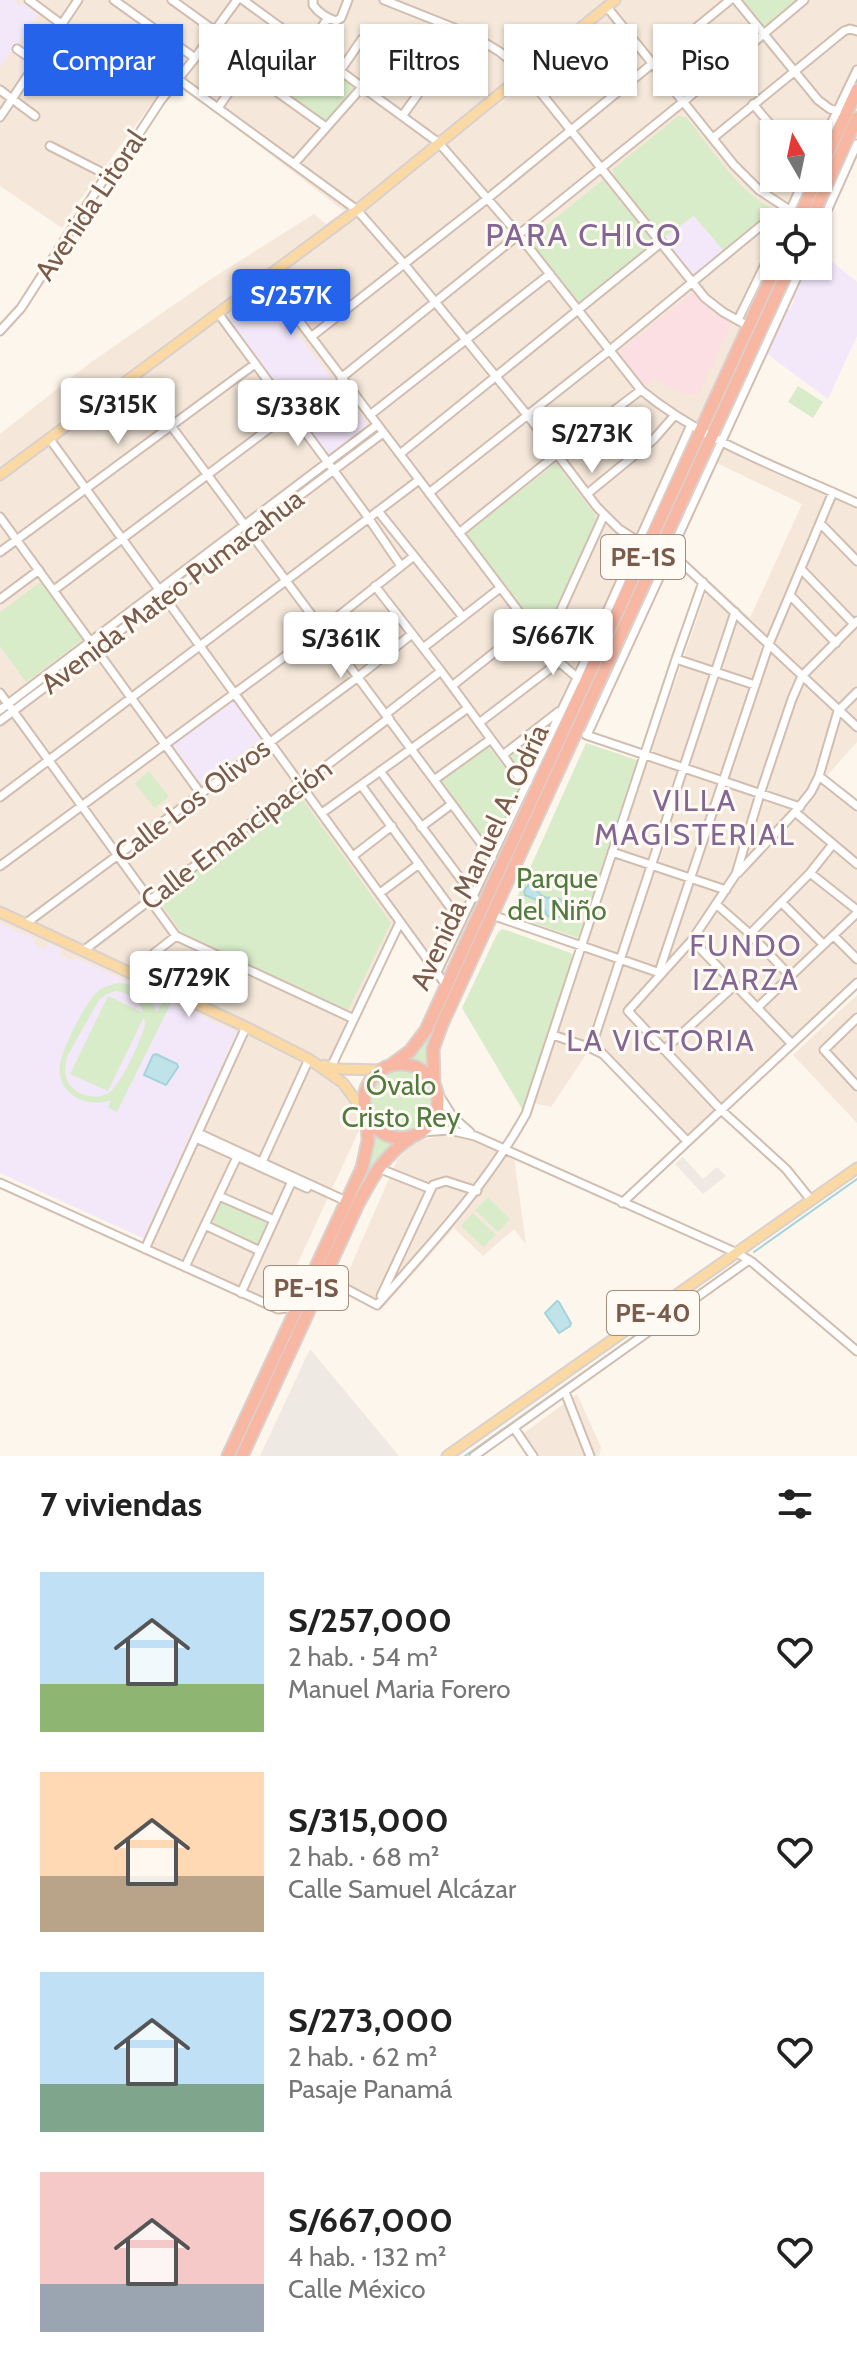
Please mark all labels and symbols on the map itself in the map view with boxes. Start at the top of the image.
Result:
north arrow [760,120,832,192]
street label: Avenida Litoral [27,123,153,287]
district label: PARA CHICO [485,215,683,254]
pin: S/257K [226,269,356,337]
pin: S/315K [53,378,183,446]
pin: S/338K [233,380,363,448]
pin: S/273K [527,407,657,475]
street label: Avenida Mateo Pumacahua [34,481,310,701]
road number: PE-1S [601,535,685,579]
pin: S/667K [488,609,618,677]
pin: S/361K [276,612,406,680]
street label: Avenida Manuel A. Odría [403,718,556,995]
street label: Calle Los Olivos [108,730,276,870]
street label: Calle Emancipación [134,751,338,917]
district label: VILLA MAGISTERIAL [594,782,796,853]
park label: Parque del Niño [507,861,607,927]
district label: FUNDO IZARZA [689,927,803,998]
pin: S/729K [124,951,254,1019]
district label: LA VICTORIA [566,1022,756,1059]
park label: Óvalo Cristo Rey [341,1068,461,1134]
road number: PE-1S [264,1266,348,1310]
road number: PE-40 [607,1291,699,1335]

